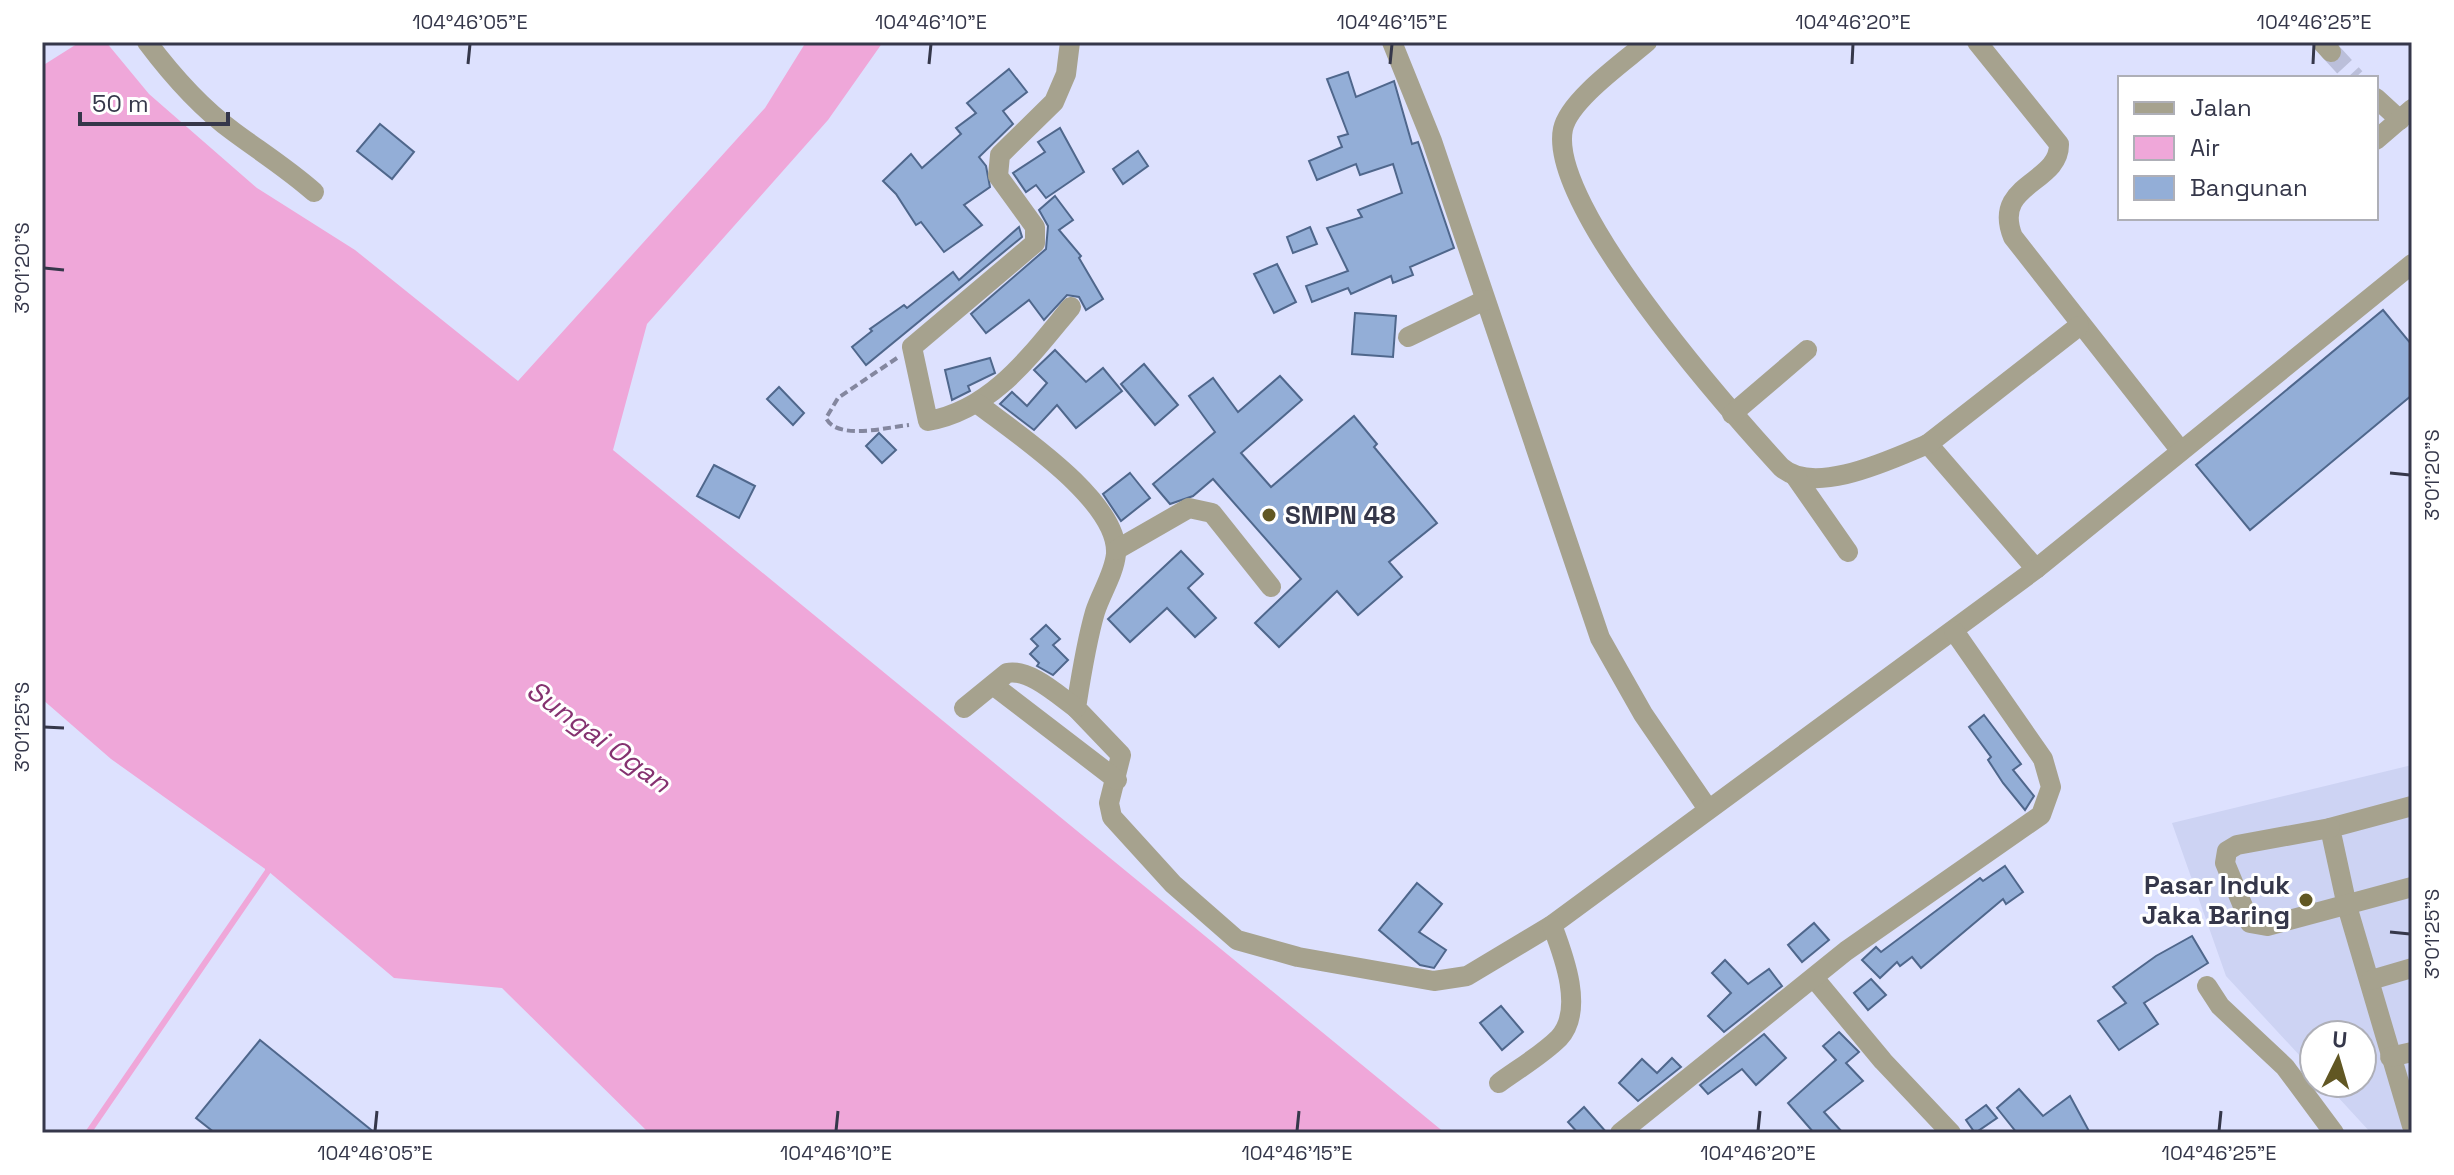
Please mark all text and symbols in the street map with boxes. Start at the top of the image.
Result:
text: 104°46'05"E [412,9,528,35]
text: 104°46'10"E [875,9,987,35]
text: 104°46'15"E [1336,9,1448,35]
text: 104°46'20"E [1795,9,1911,35]
text: 104°46'25"E [2257,9,2371,35]
scale bar [80,76,228,126]
legend [2118,76,2378,220]
text: 50 m [92,88,149,119]
text: Jalan [2190,92,2252,123]
text: Air [2190,132,2220,163]
text: Bangunan [2190,172,2308,203]
text: 3°01'20"S [9,222,35,314]
text: 3°01'20"S [2419,429,2445,521]
place label: SMPN 48 [1285,498,1396,532]
marker: SMPN 48 [1260,506,1278,524]
water label: Sungai Ogan [520,672,679,801]
text: 3°01'25"S [9,682,35,772]
place label: Pasar Induk Jaka Baring [2142,868,2290,932]
text: 3°01'25"S [2419,889,2445,979]
marker: Pasar Induk Jaka Baring [2297,891,2315,909]
north arrow [2298,1019,2378,1099]
text: U [2331,1024,2348,1054]
text: 104°46'05"E [317,1140,433,1166]
text: 104°46'10"E [780,1140,892,1166]
text: 104°46'15"E [1241,1140,1353,1166]
text: 104°46'20"E [1700,1140,1816,1166]
text: 104°46'25"E [2162,1140,2276,1166]

